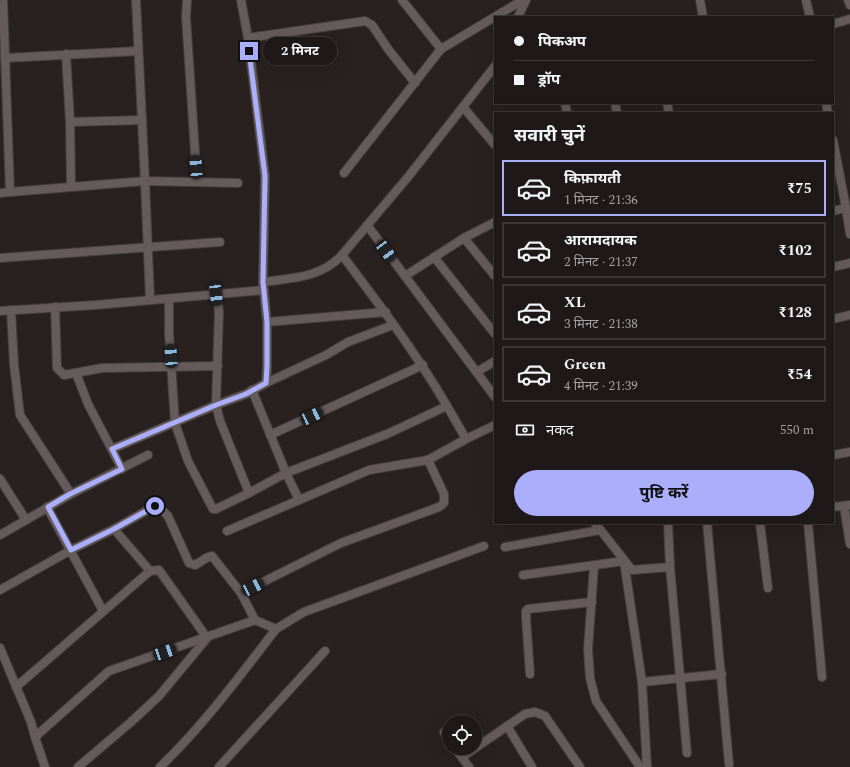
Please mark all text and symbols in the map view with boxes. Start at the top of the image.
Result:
text: पिकअप [538,30,586,53]
callout: 2 मिनट [263,37,337,65]
text: 2 मिनट [281,41,319,61]
route end [240,42,258,60]
text: ड्रॉप [538,68,560,91]
text: सवारी चुनें [514,122,585,149]
car [189,155,203,179]
text: किफ़ायती [564,167,621,190]
icon: car [516,170,552,206]
text: ₹75 [787,177,812,200]
text: 1 मिनट · 21:36 [564,190,638,210]
text: आरामदायक [564,229,637,252]
icon: car [516,232,552,268]
car [374,238,398,264]
text: ₹102 [778,239,812,262]
text: 2 मिनट · 21:37 [564,252,638,272]
car [209,281,223,307]
text: XL [564,291,585,314]
icon: car [516,294,552,330]
text: ₹128 [778,301,812,324]
text: 3 मिनट · 21:38 [564,314,638,334]
car [164,344,178,368]
text: Green [564,353,606,376]
icon: car [516,356,552,392]
text: ₹54 [787,363,812,386]
text: 4 मिनट · 21:39 [564,376,638,396]
car [299,405,325,427]
icon: cash [514,419,536,441]
text: नकद [546,419,574,442]
text: 550 m [780,420,814,440]
button: पुष्टि करें [514,470,814,516]
route start [146,497,164,515]
car [240,576,266,598]
car [152,642,178,662]
map controls [442,715,482,755]
button: locate [442,715,482,755]

